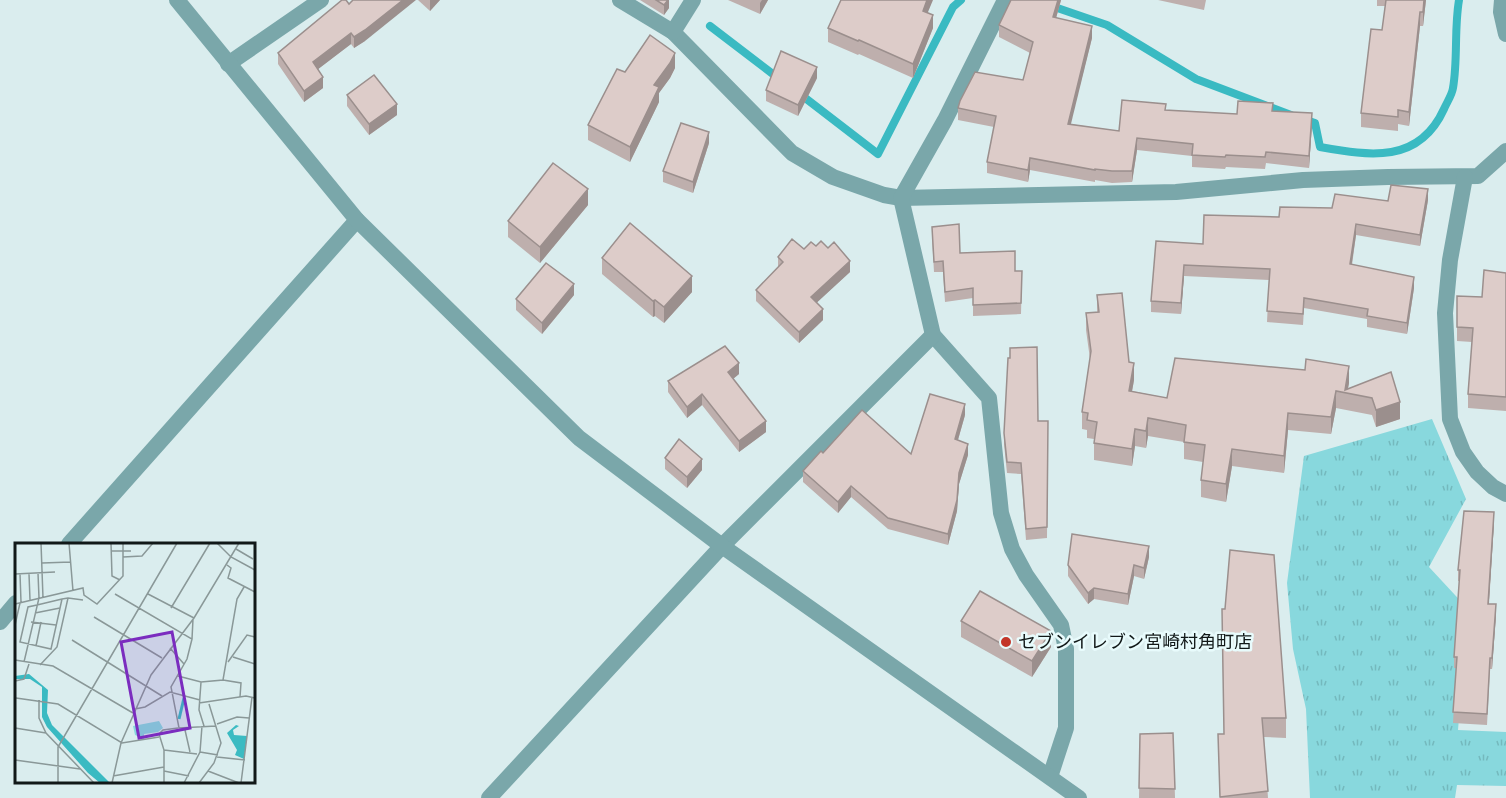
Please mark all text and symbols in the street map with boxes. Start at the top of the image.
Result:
inset map [15,543,255,783]
place label: セブンイレブン宮崎村角町店 [1018,632,1252,653]
marker: セブンイレブン宮崎村角町店 [999,635,1013,649]

